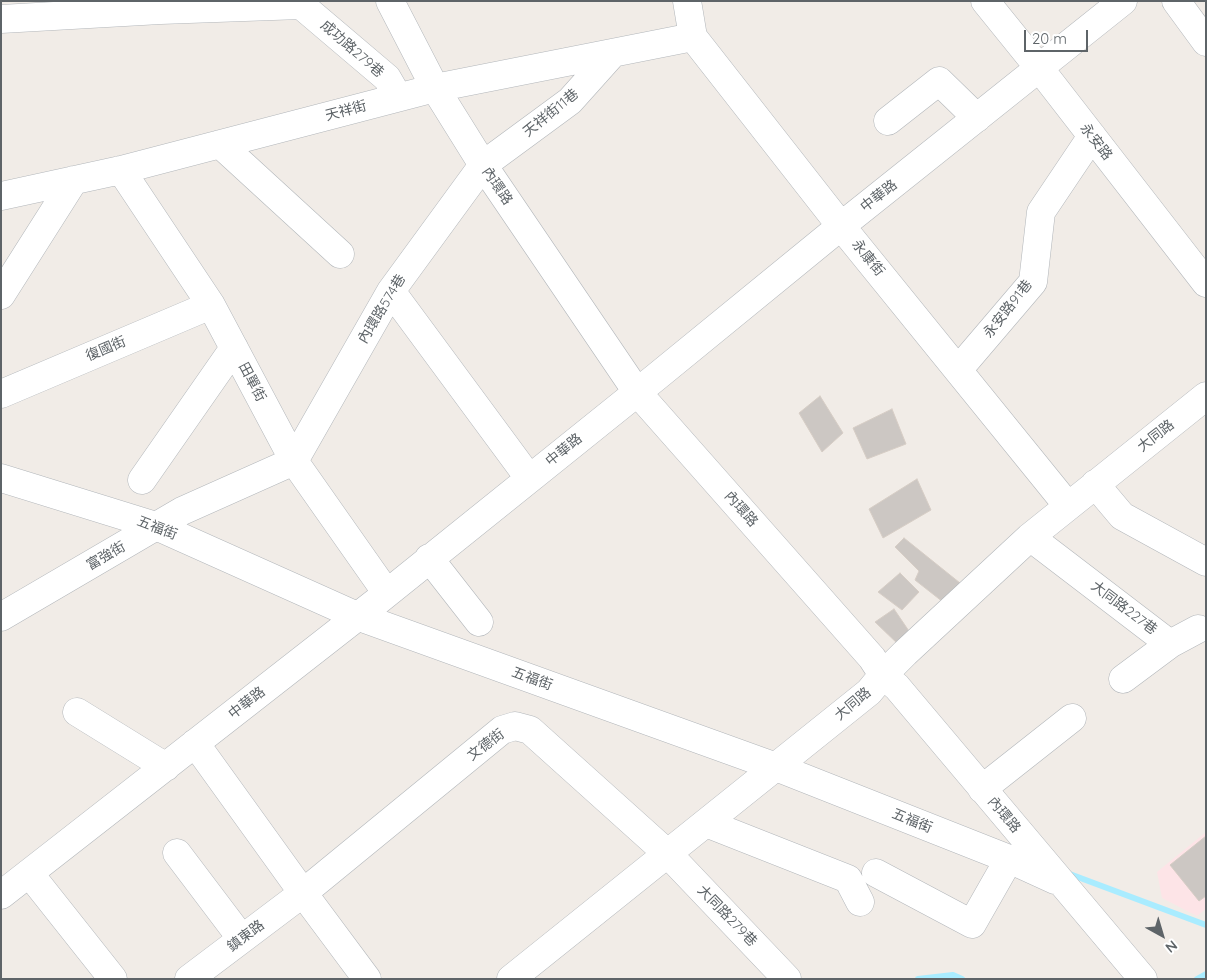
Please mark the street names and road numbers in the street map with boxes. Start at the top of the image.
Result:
street label: 成功路279巷 [317,17,387,81]
street label: 天祥街11巷 [520,86,582,140]
street label: 天祥街 [324,97,368,125]
street label: 永安路 [1076,120,1116,164]
street label: 內環路 [478,164,516,208]
street label: 中華路 [857,176,901,216]
street label: 永康街 [848,236,888,280]
street label: 內環路574巷 [355,271,409,347]
street label: 永安路91巷 [980,277,1036,341]
street label: 復國街 [83,333,129,365]
street label: 田單街 [235,360,269,404]
street label: 大同路 [1134,416,1178,456]
street label: 中華路 [542,430,586,470]
street label: 內環路 [721,488,761,530]
street label: 五福街 [134,513,180,543]
street label: 富強街 [84,538,128,574]
street label: 大同路227巷 [1088,578,1160,638]
street label: 五福街 [509,664,555,694]
street label: 中華路 [225,683,269,723]
street label: 大同路 [832,684,874,724]
street label: 文德街 [464,726,508,764]
street label: 內環路 [984,794,1024,836]
street label: 五福街 [889,805,935,837]
street label: 大同路279巷 [694,882,760,950]
street label: 鎮東路 [224,917,268,955]

